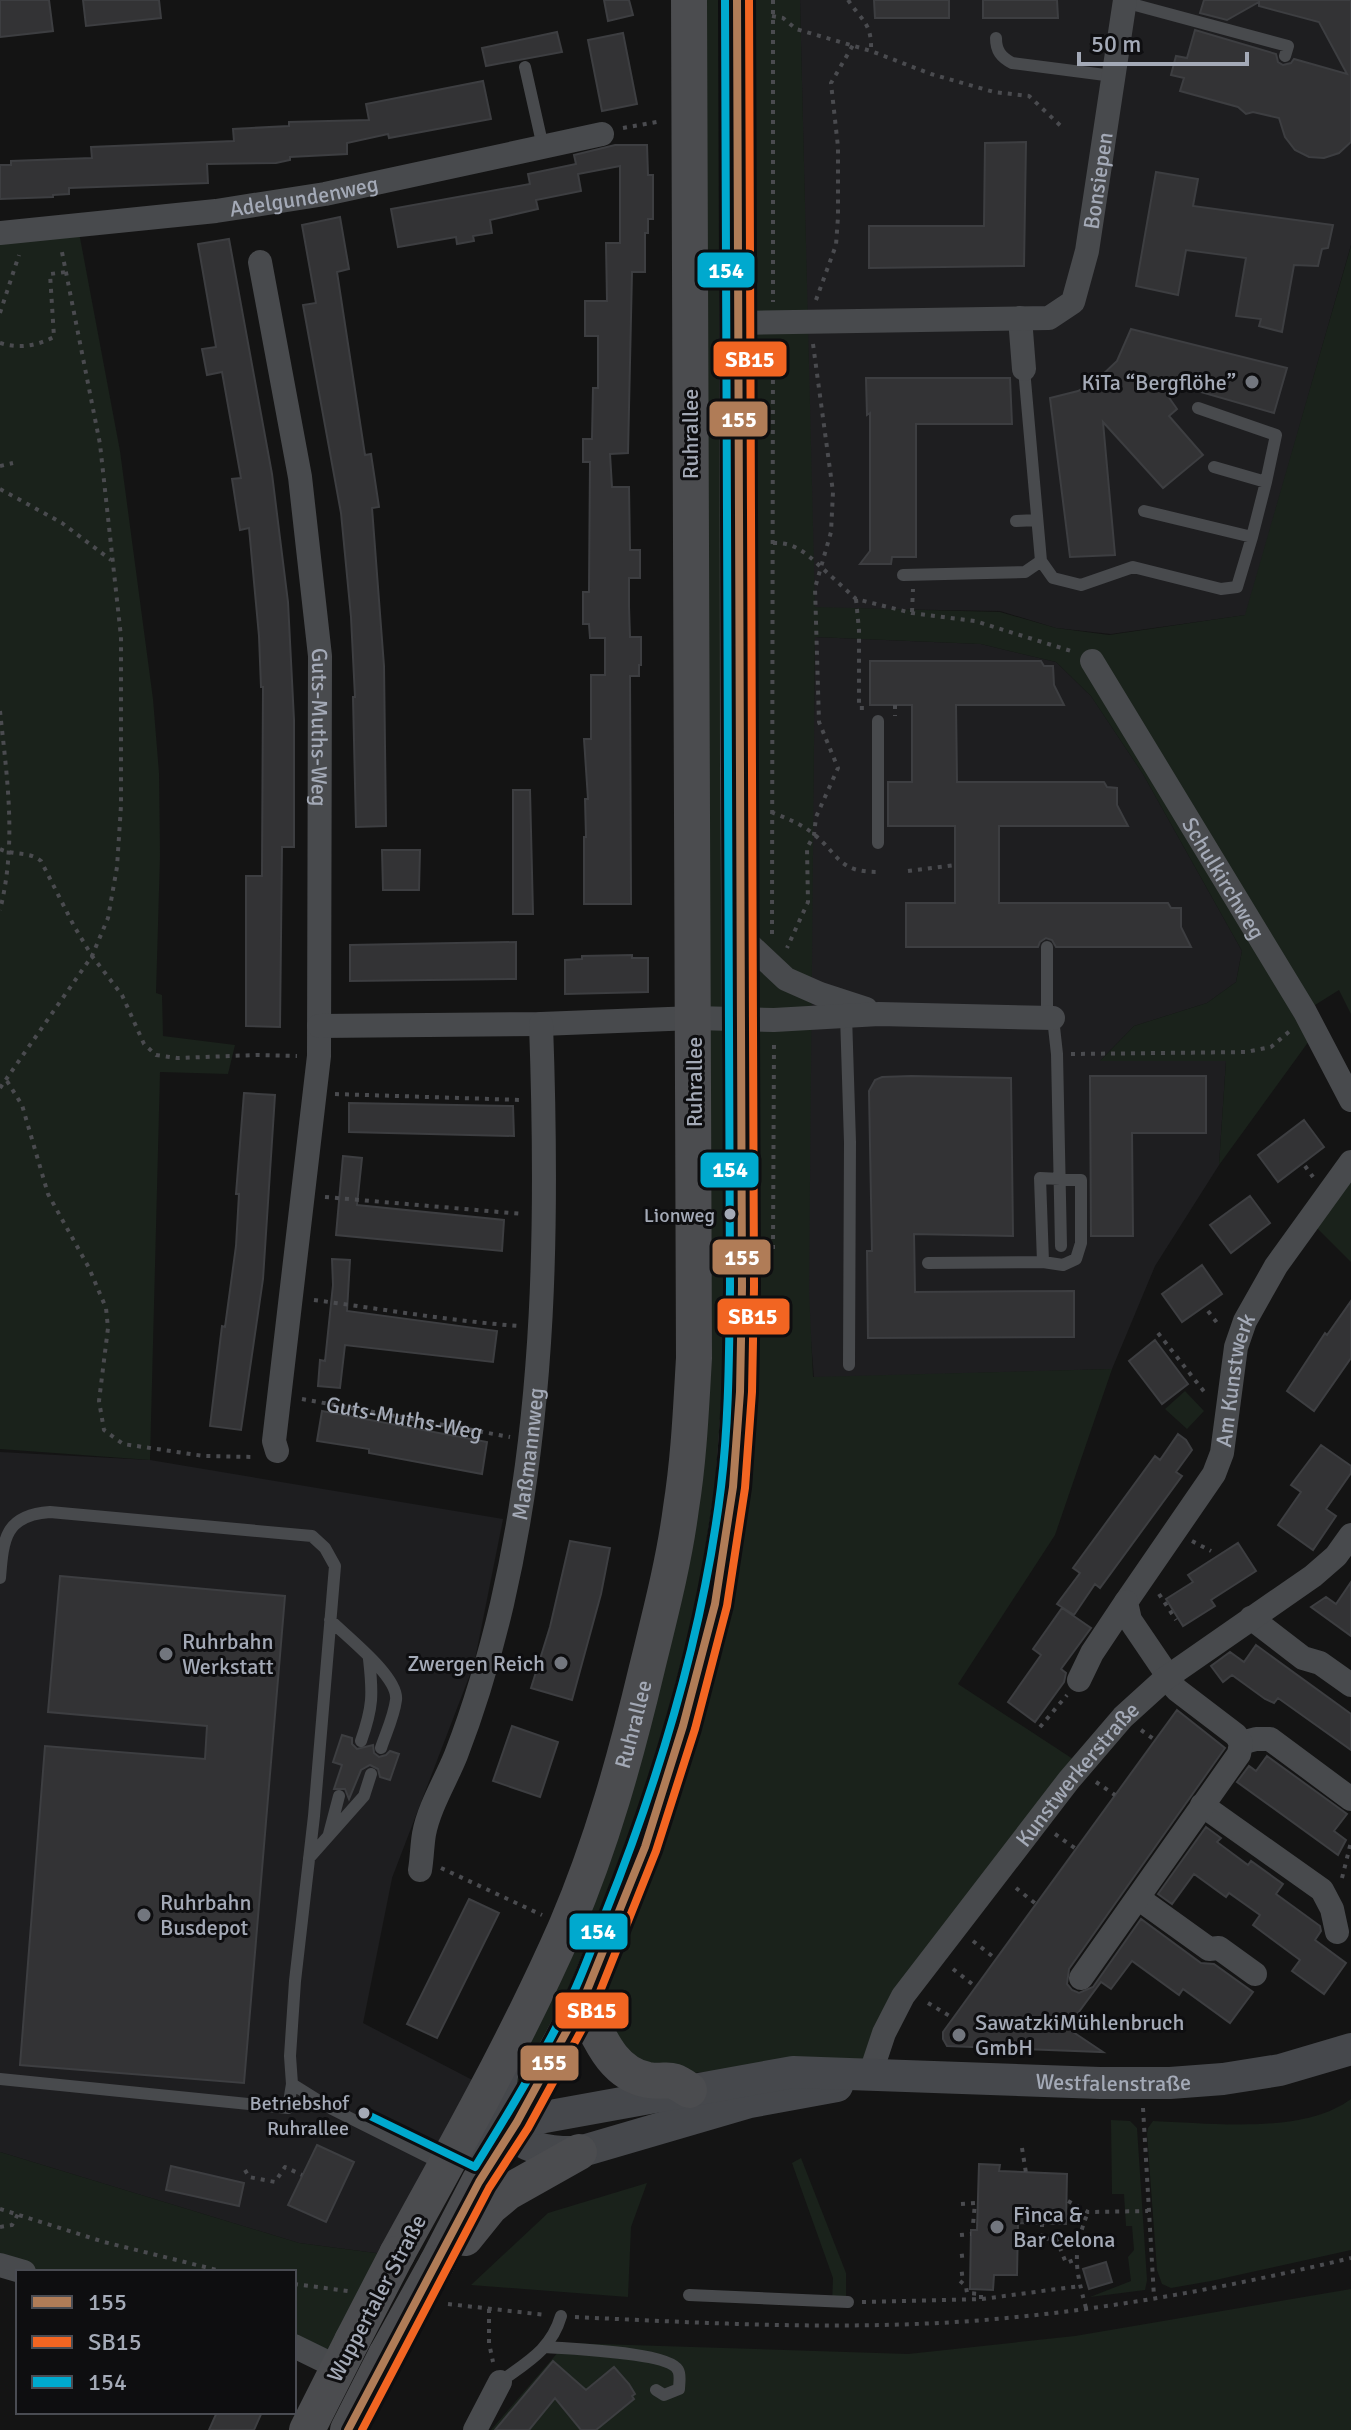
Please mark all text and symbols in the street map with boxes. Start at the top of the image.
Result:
scale bar [1079,16,1247,66]
text: 50 m [1091,29,1141,59]
street label: Bonsiepen [1077,130,1119,231]
street label: Adelgundenweg [227,170,381,223]
line badge: 154 [696,251,756,289]
text: 154 [708,257,744,284]
line badge: SB15 [712,340,788,378]
text: SB15 [725,346,775,373]
place label: KiTa “Bergflöhe” [1082,369,1236,396]
marker: KiTa “Bergflöhe” [1243,373,1261,391]
street label: Ruhrallee [677,389,704,479]
line badge: 155 [708,400,769,438]
text: 155 [721,406,757,433]
street label: Guts-Muths-Weg [305,647,334,807]
street label: Schulkirchweg [1176,812,1271,944]
street label: Ruhrallee [681,1037,708,1127]
line badge: 154 [699,1151,760,1189]
text: 154 [712,1156,748,1183]
place label: Lionweg [644,1203,715,1228]
marker: Lionweg [722,1206,738,1222]
line badge: 155 [711,1238,772,1276]
text: 155 [724,1244,760,1271]
line badge: SB15 [716,1297,791,1336]
text: SB15 [728,1303,778,1330]
street label: Am Kunstwerk [1210,1308,1261,1449]
street label: Maßmannweg [506,1387,550,1522]
street label: Guts-Muths-Weg [324,1391,485,1446]
place label: Ruhrbahn Werkstatt [182,1628,274,1680]
marker: Ruhrbahn Werkstatt [157,1645,175,1663]
place label: Zwergen Reich [407,1650,545,1677]
marker: Zwergen Reich [552,1654,570,1672]
street label: Ruhrallee [609,1677,658,1772]
street label: Kunstwerkerstraße [1010,1696,1145,1852]
place label: Ruhrbahn Busdepot [160,1889,252,1941]
marker: Ruhrbahn Busdepot [135,1906,153,1924]
line badge: 154 [568,1912,629,1951]
text: 154 [580,1918,616,1945]
line badge: SB15 [554,1991,630,2030]
text: SB15 [567,1997,617,2024]
place label: SawatzkiMühlenbruch GmbH [975,2009,1184,2061]
marker: SawatzkiMühlenbruch GmbH [950,2026,968,2044]
line badge: 155 [519,2044,580,2082]
text: 155 [531,2049,567,2076]
street label: Westfalenstraße [1035,2068,1192,2097]
place label: Betriebshof Ruhrallee [250,2091,350,2141]
marker: Betriebshof Ruhrallee [356,2105,372,2121]
place label: Finca & Bar Celona [1013,2201,1115,2253]
street label: Wuppertaler Straße [321,2210,432,2387]
marker: Finca & Bar Celona [988,2218,1006,2236]
legend [16,2270,296,2414]
text: 155 [88,2287,127,2317]
text: SB15 [88,2327,142,2357]
text: 154 [88,2367,127,2397]

